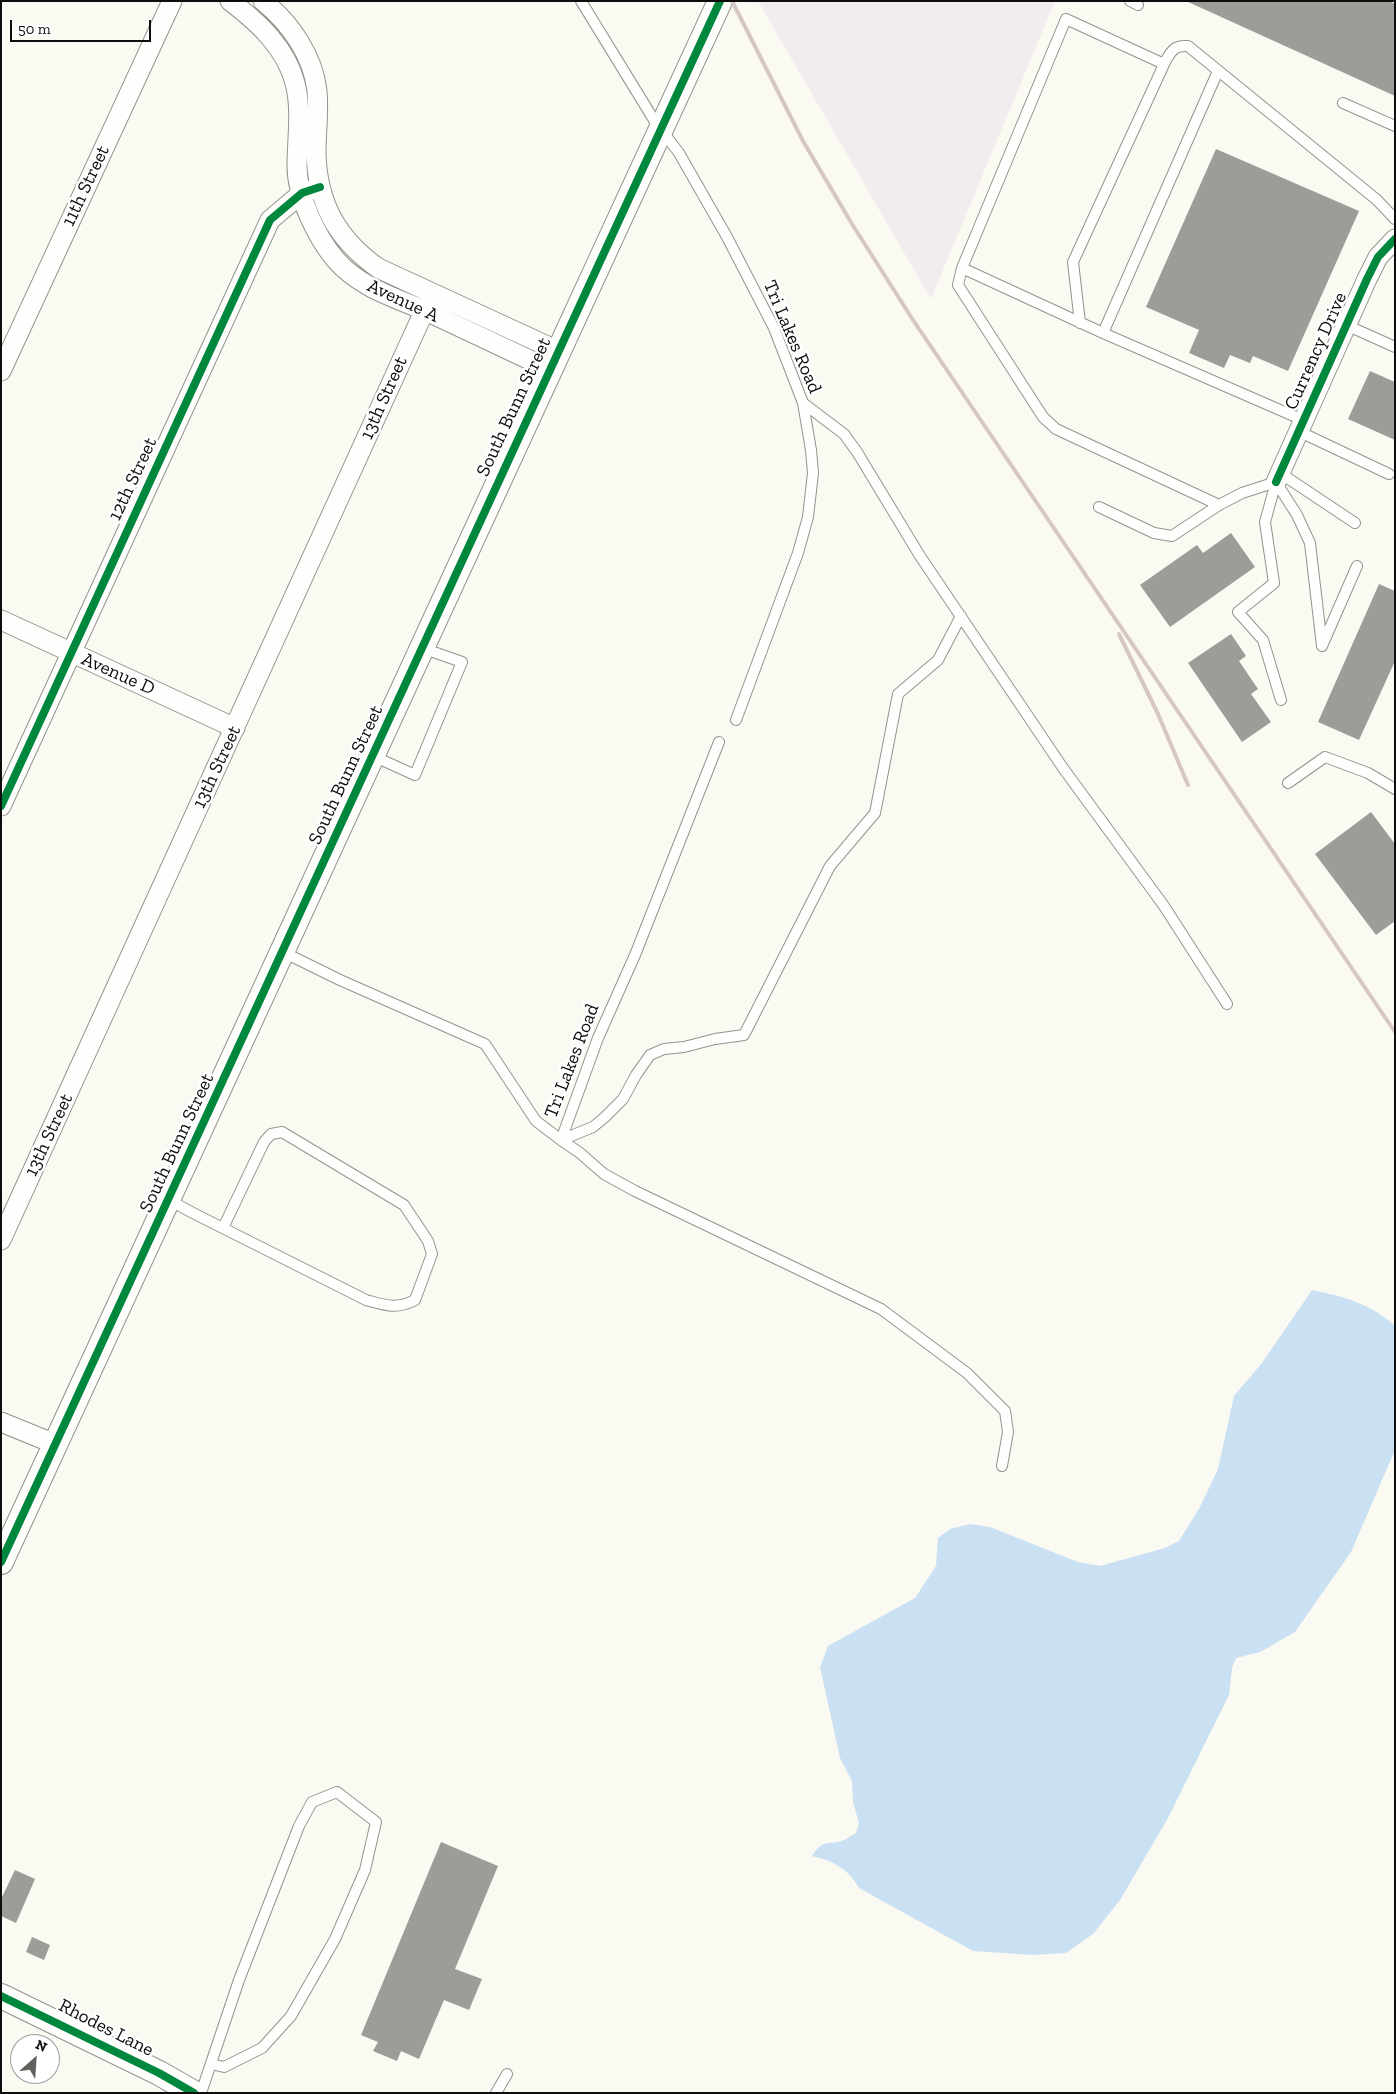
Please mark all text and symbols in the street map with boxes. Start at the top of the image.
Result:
scale bar [12,10,154,42]
text: 50 m [18,20,51,38]
street label: 11th Street [57,142,115,230]
street label: Avenue A [363,274,443,328]
street label: Tri Lakes Road [758,277,826,397]
street label: Currency Drive [1280,289,1352,413]
street label: South Bunn Street [472,334,556,480]
street label: 13th Street [356,353,412,443]
street label: 12th Street [104,434,162,524]
street label: Avenue D [78,648,158,700]
street label: South Bunn Street [304,702,388,848]
street label: 13th Street [188,722,246,812]
street label: Tri Lakes Road [540,1001,604,1121]
street label: South Bunn Street [135,1070,219,1216]
street label: 13th Street [20,1090,78,1180]
street label: Rhodes Lane [55,1994,157,2062]
north arrow [10,2034,60,2084]
text: N [33,2036,50,2056]

